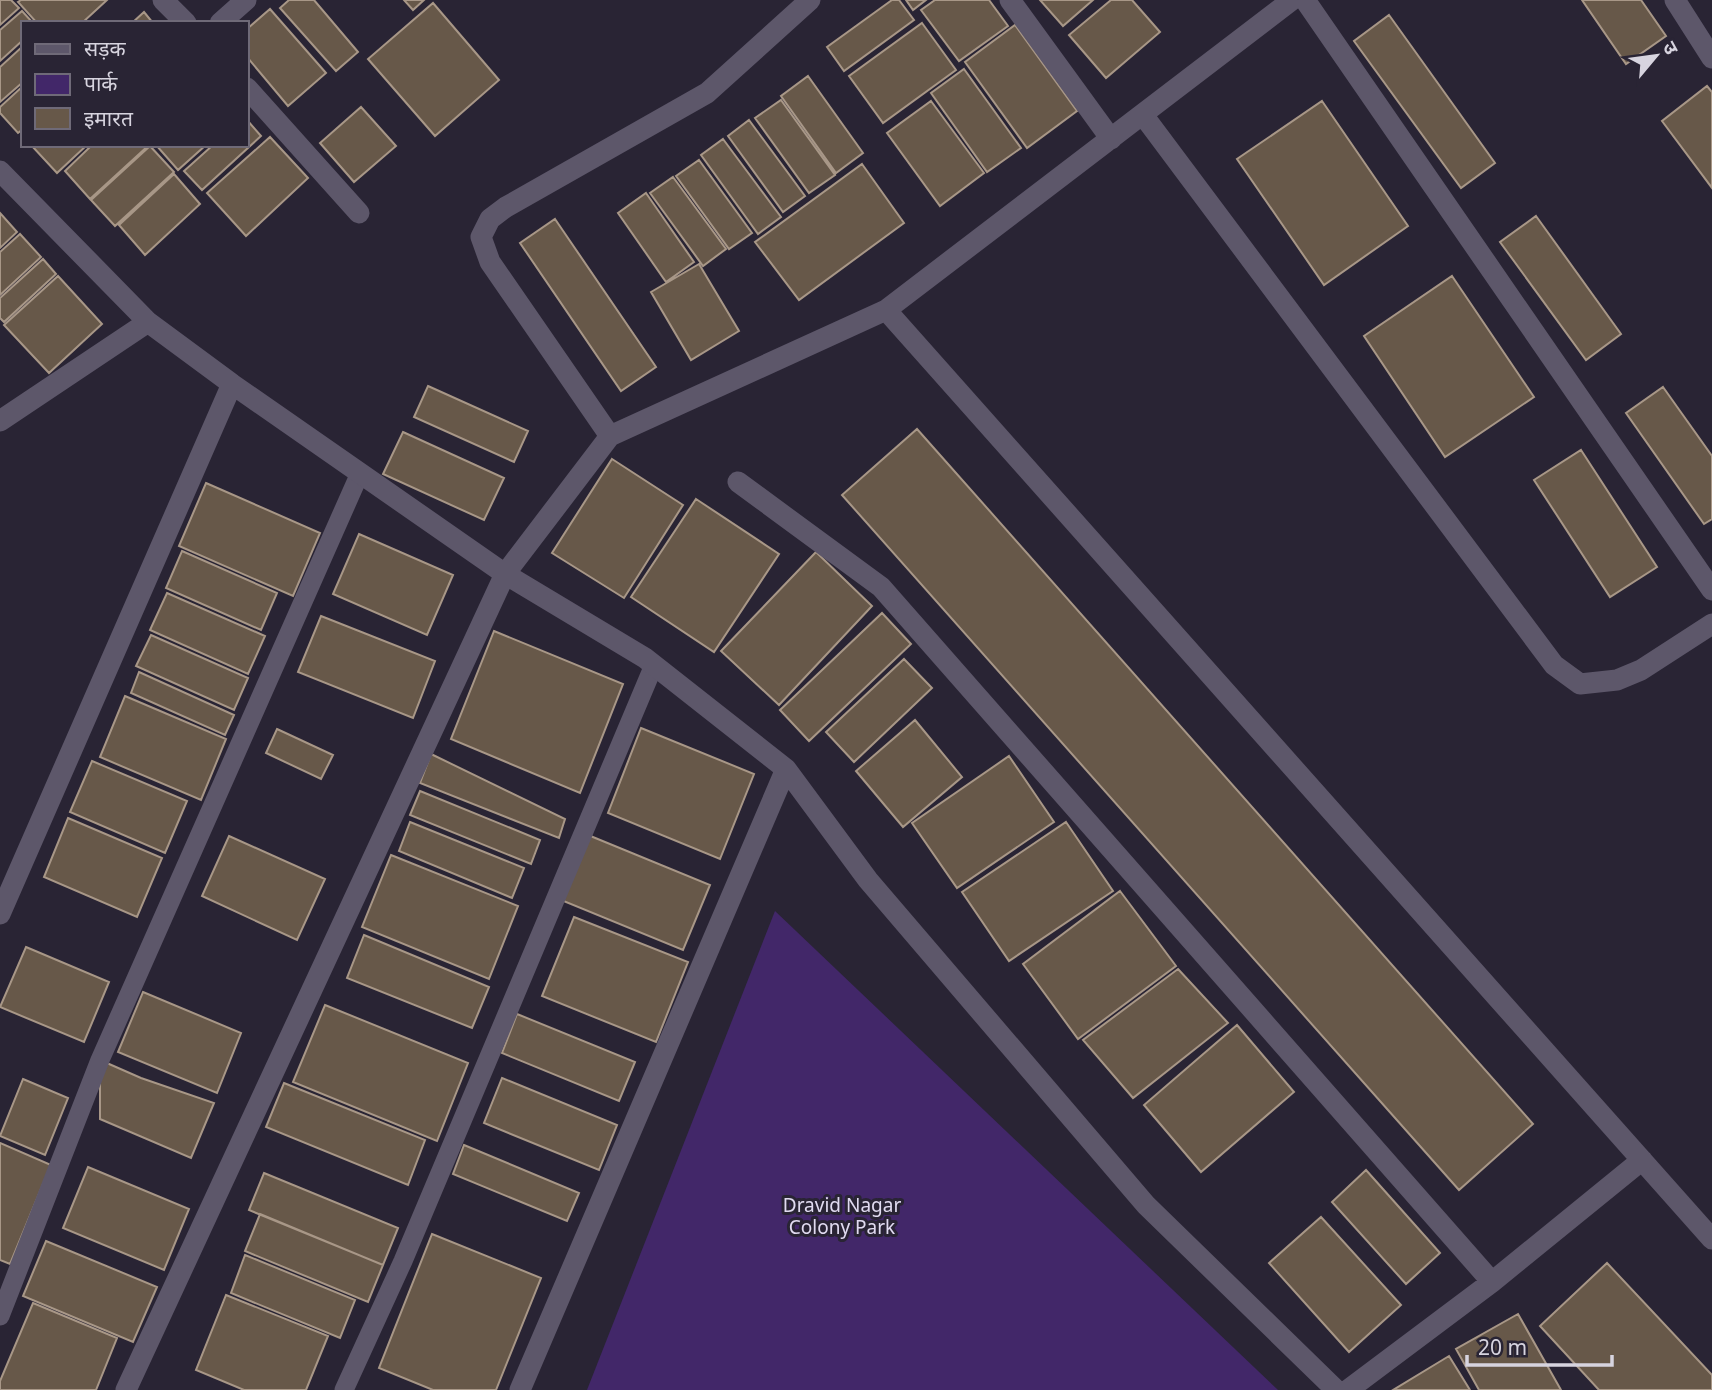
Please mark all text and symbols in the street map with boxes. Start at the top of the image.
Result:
legend [21,21,248,147]
north arrow [1621,21,1691,91]
text: सड़क [84,34,126,62]
text: उ [1657,37,1685,60]
text: पार्क [84,69,118,97]
text: इमारत [84,104,134,132]
park label: Dravid Nagar Colony Park [783,1192,901,1240]
scale bar [1467,1324,1612,1368]
text: 20 m [1478,1333,1527,1361]

